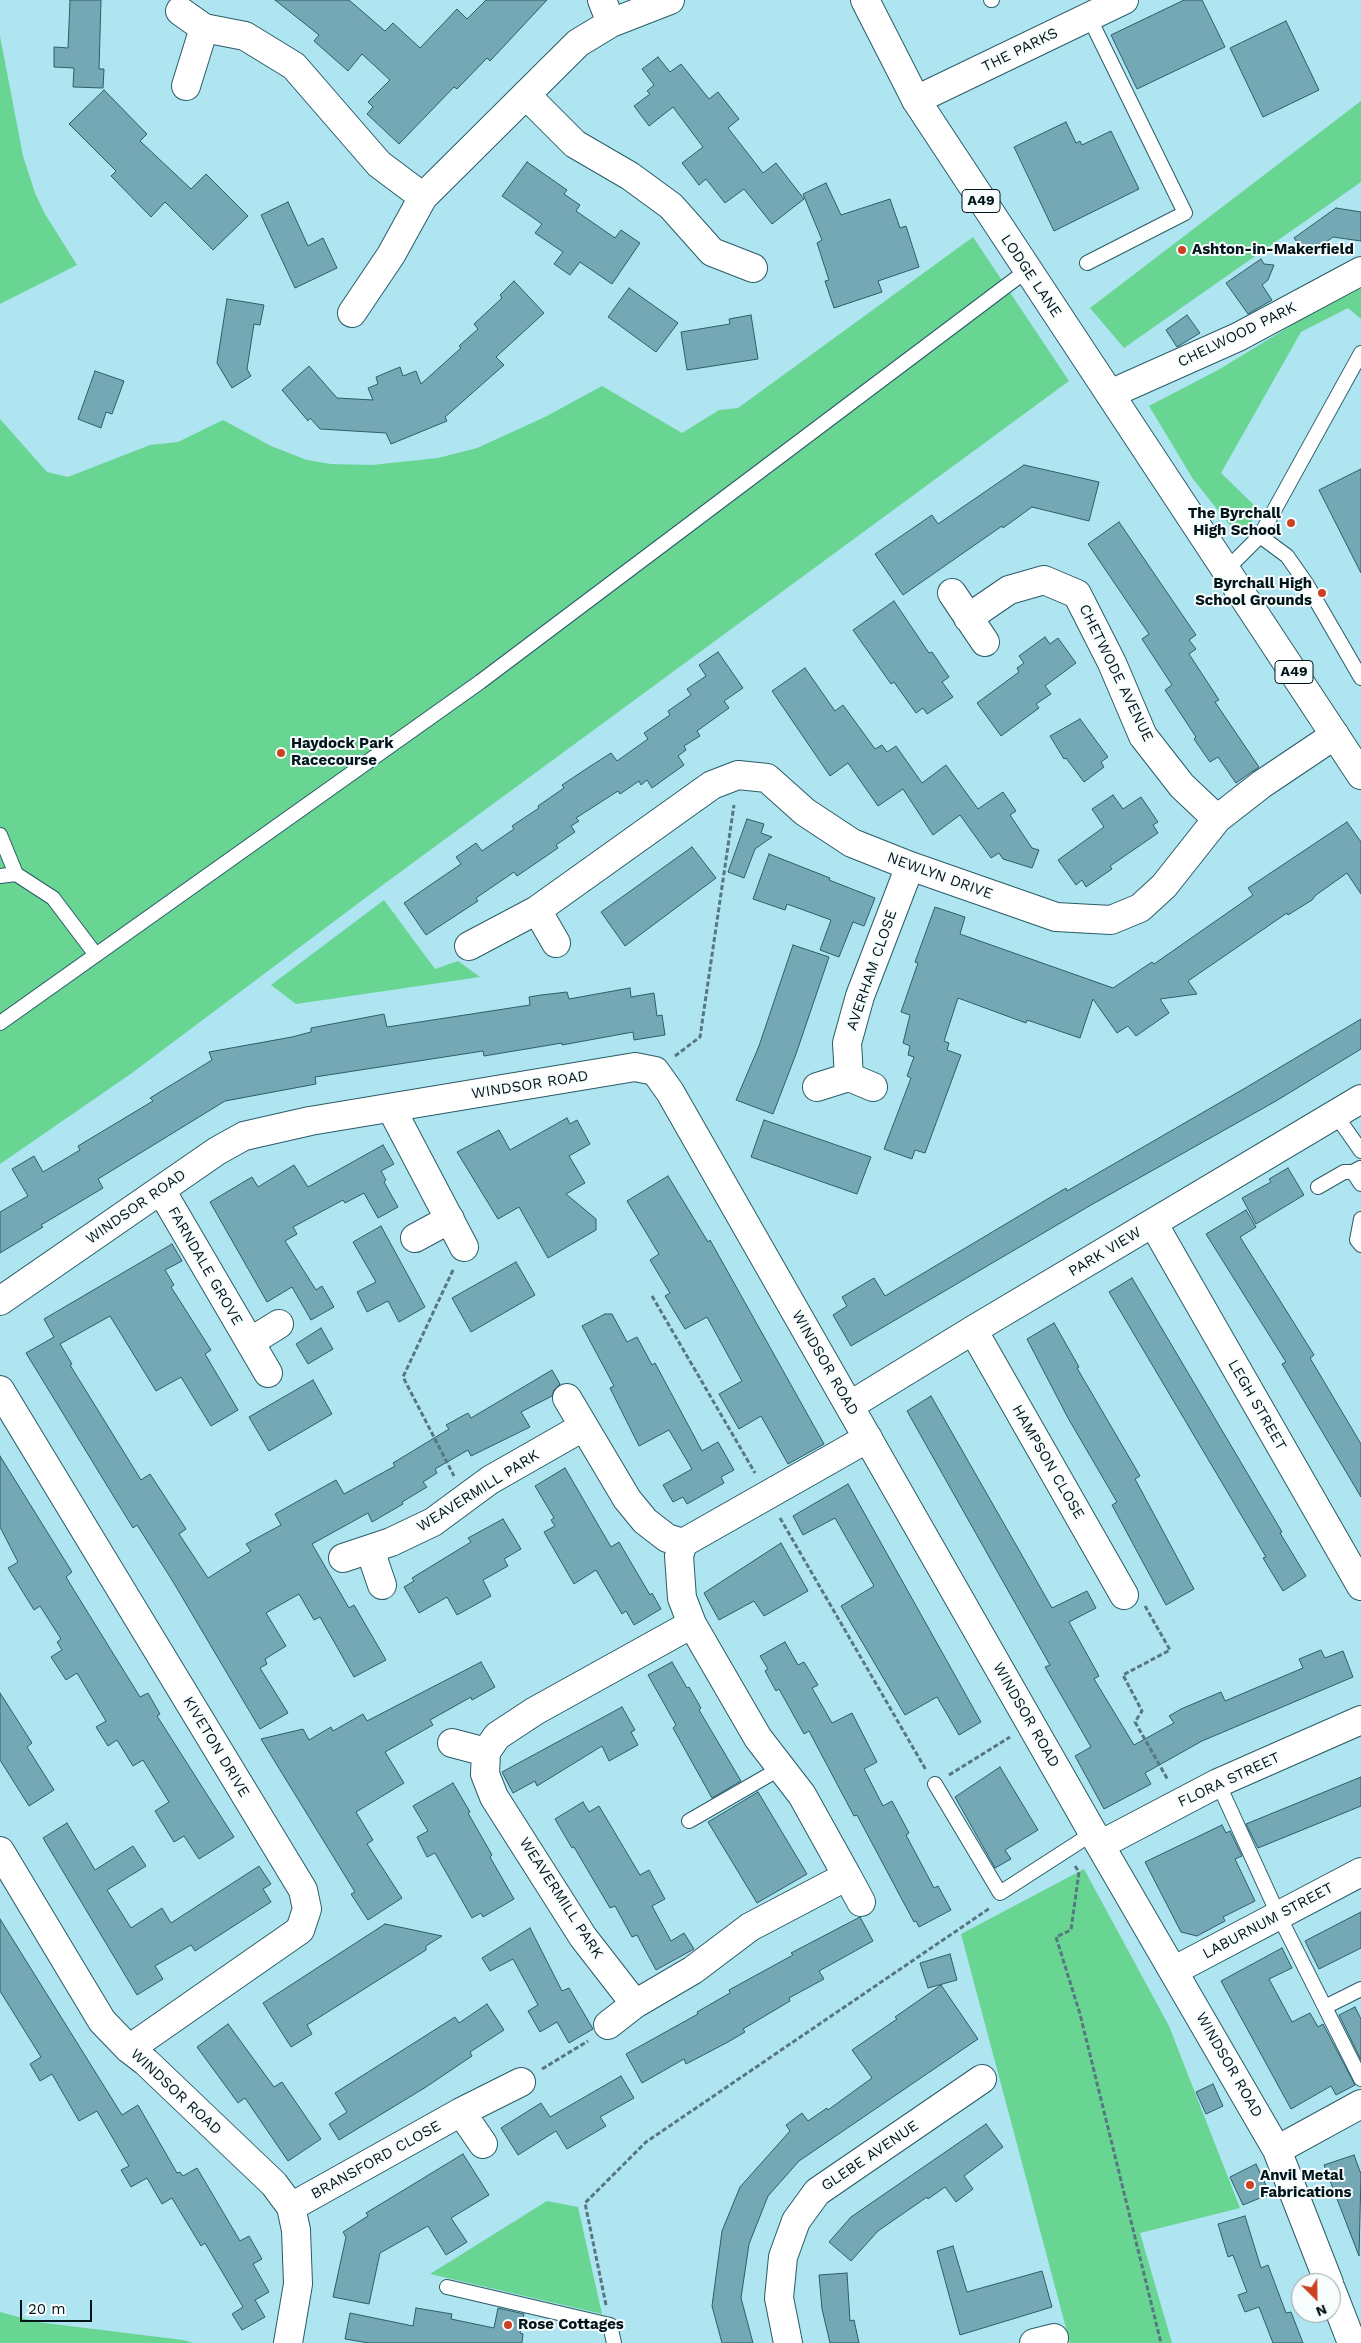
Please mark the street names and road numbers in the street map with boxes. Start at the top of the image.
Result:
street label: THE PARKS [979,24,1061,76]
road number: A49 [962,190,1000,212]
street label: LODGE LANE [997,231,1065,321]
street label: CHELWOOD PARK [1175,298,1299,372]
street label: CHETWODE AVENUE [1075,601,1157,745]
road number: A49 [1275,660,1313,684]
street label: NEWLYN DRIVE [885,849,995,903]
street label: AVERHAM CLOSE [843,907,901,1033]
street label: WINDSOR ROAD [470,1067,590,1103]
street label: WINDSOR ROAD [82,1166,190,1248]
street label: FARNDALE GROVE [164,1203,246,1329]
street label: PARK VIEW [1065,1223,1145,1281]
street label: WINDSOR ROAD [788,1307,862,1419]
street label: LEGH STREET [1224,1356,1290,1454]
street label: HAMPSON CLOSE [1008,1402,1088,1522]
street label: WEAVERMILL PARK [414,1446,542,1536]
street label: WINDSOR ROAD [989,1659,1063,1771]
street label: KIVETON DRIVE [179,1693,253,1801]
street label: FLORA STREET [1175,1749,1283,1811]
street label: WEAVERMILL PARK [515,1834,607,1962]
street label: LABURNUM STREET [1200,1879,1336,1963]
street label: WINDSOR ROAD [1192,2009,1266,2121]
street label: WINDSOR ROAD [127,2045,225,2139]
street label: BRANSFORD CLOSE [308,2117,444,2203]
street label: GLEBE AVENUE [818,2117,922,2195]

